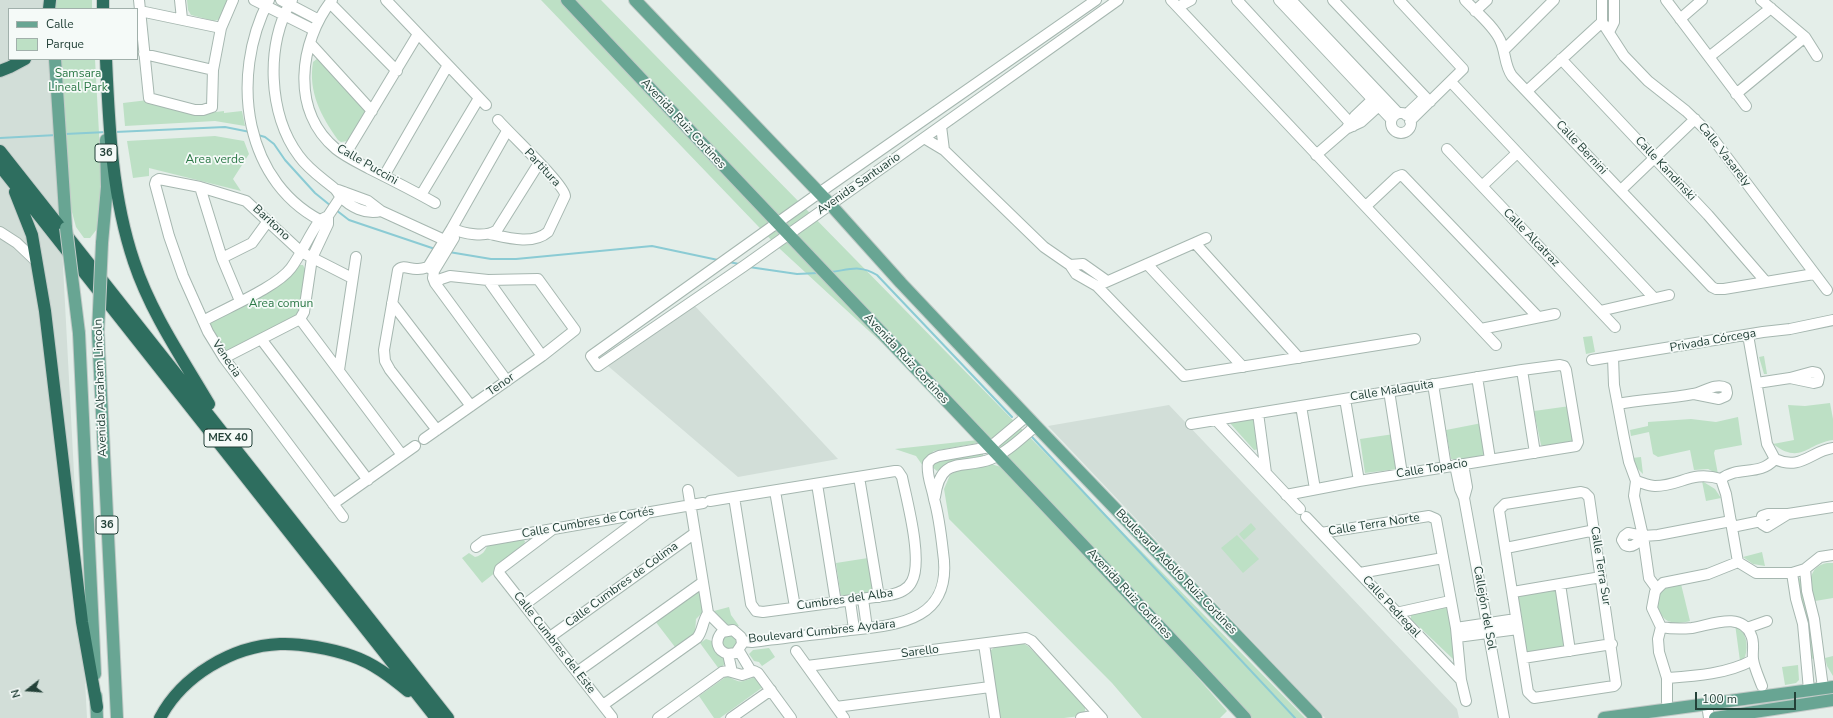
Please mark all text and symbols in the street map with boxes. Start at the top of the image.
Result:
legend [8,8,138,60]
text: Calle [46,16,74,32]
text: Parque [46,36,84,52]
park label: Samsara Lineal Park [48,67,108,95]
street label: Avenida Ruiz Cortines [637,76,729,172]
street label: Calle Bernini [1552,118,1610,178]
street label: Calle Vasarely [1695,120,1753,190]
street label: Calle Kandinski [1632,134,1698,204]
street label: Calle Puccini [334,142,400,188]
road number: 36 [95,144,117,162]
street label: Partitura [521,146,563,190]
street label: Avenida Santuario [815,150,903,218]
park label: Area verde [186,153,244,167]
street label: Baritono [249,202,293,244]
street label: Calle Alcatraz [1500,206,1562,270]
park label: Area comun [249,297,313,311]
street label: Avenida Ruiz Cortines [860,311,952,407]
street label: Avenida Abraham Lincoln [91,319,111,457]
street label: Privada Córcega [1669,326,1757,356]
street label: Venecia [208,338,244,380]
street label: Tenor [484,370,518,400]
street label: Calle Malaquita [1349,377,1435,405]
road number: MEX 40 [204,429,252,447]
street label: Calle Topacio [1395,456,1469,482]
street label: Calle Cumbres de Cortés [521,504,655,542]
street label: Boulevard Adolfo Ruiz Cortines [1112,506,1240,638]
street label: Calle Terra Norte [1327,511,1421,539]
road number: 36 [96,516,118,534]
street label: Calle Terra Sur [1587,525,1613,607]
street label: Calle Cumbres de Colima [563,539,681,631]
street label: Avenida Ruiz Cortines [1083,546,1175,642]
street label: Callejón del Sol [1470,565,1498,651]
street label: Calle Pedregal [1359,573,1423,641]
street label: Cumbres del Alba [796,586,894,614]
street label: Calle Cumbres del Este [510,589,598,697]
street label: Boulevard Cumbres Aydara [748,617,896,647]
street label: Sarello [900,643,940,661]
north arrow [8,670,48,710]
scale bar [1697,684,1798,710]
text: N [8,688,24,700]
text: 100 m [1702,691,1737,707]

